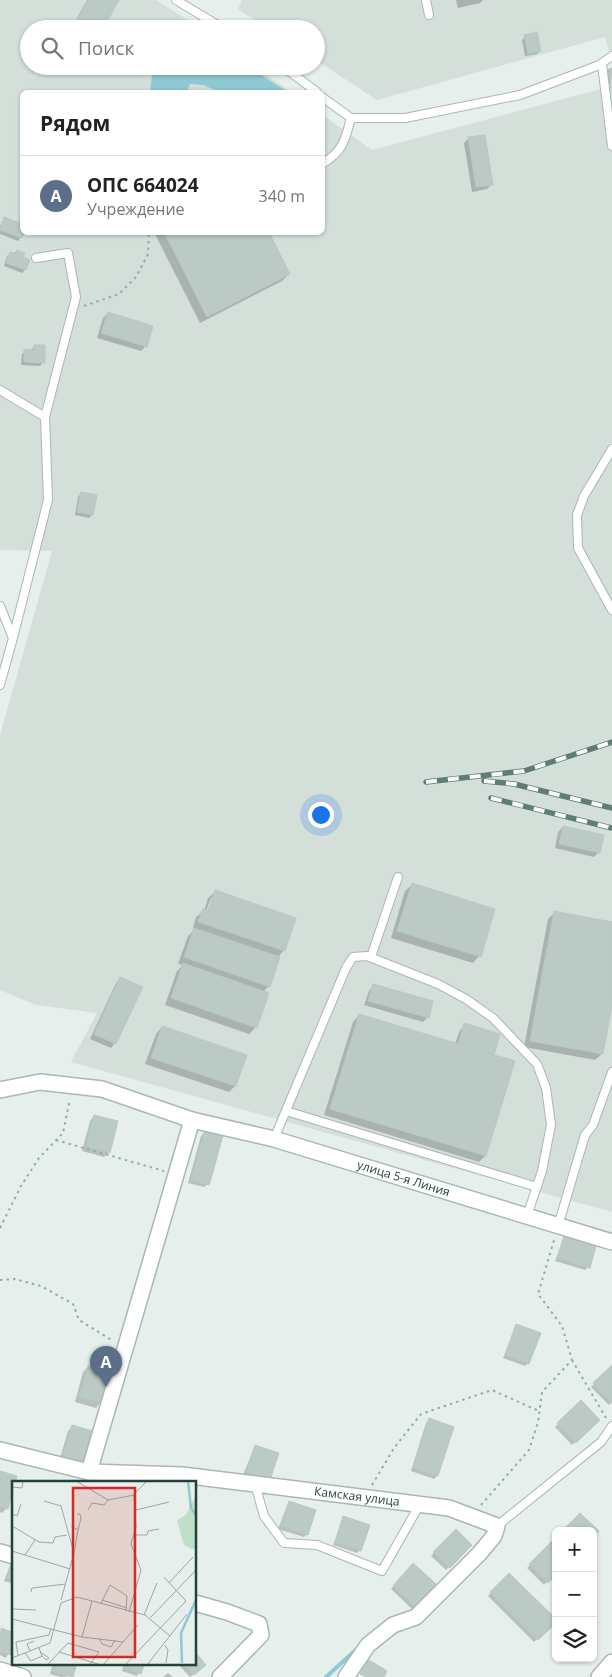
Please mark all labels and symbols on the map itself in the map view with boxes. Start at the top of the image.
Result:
your location [308,802,334,828]
street label: улица 5-я Линия [355,1156,452,1200]
pin: A [90,1346,122,1387]
inset map [12,1481,196,1664]
street label: Камская улица [313,1482,401,1510]

